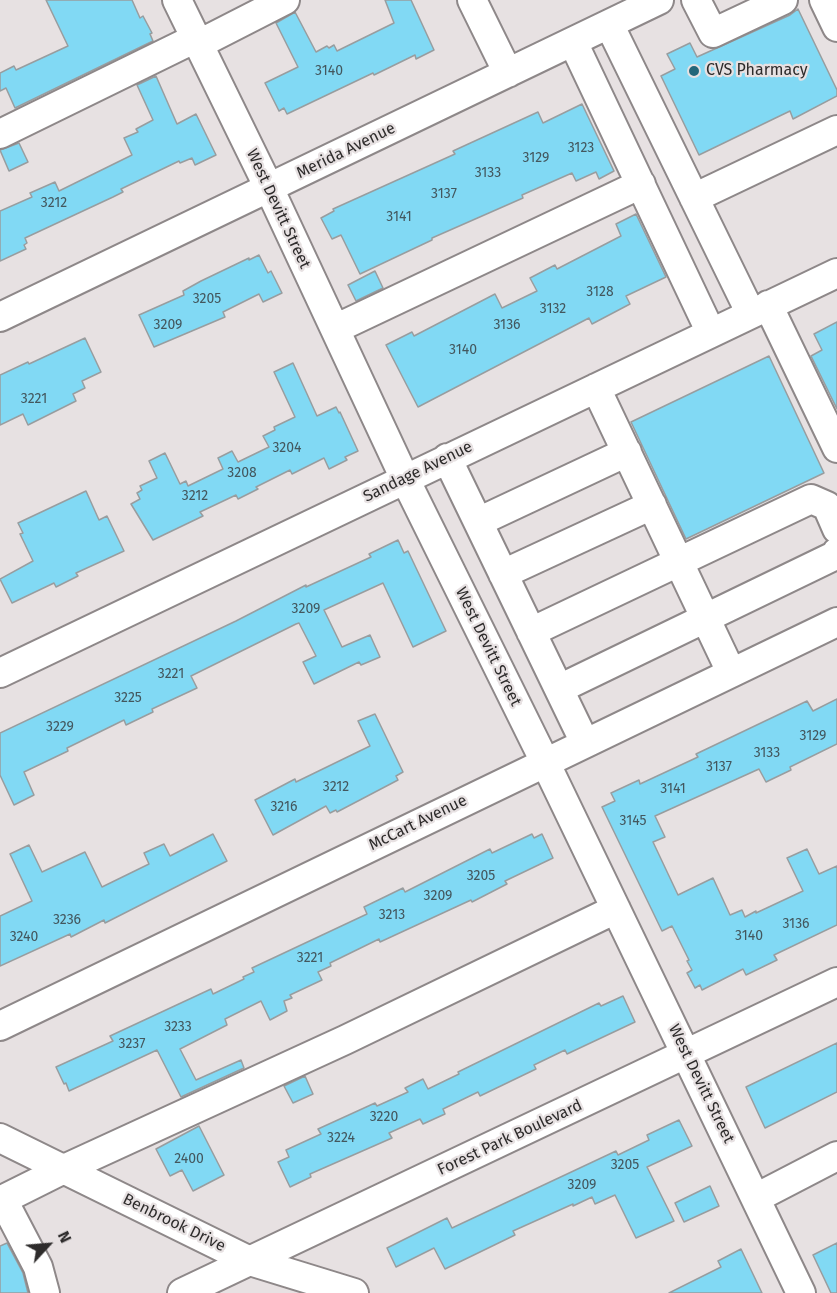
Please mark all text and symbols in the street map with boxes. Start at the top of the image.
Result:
place label: CVS Pharmacy [706,61,808,81]
house number: 3140 [315,63,343,79]
marker: CVS Pharmacy [687,64,701,78]
street label: Merida Avenue [293,119,399,183]
house number: 3123 [568,140,594,156]
street label: West Devitt Street [242,146,314,272]
house number: 3129 [523,150,549,166]
house number: 3133 [475,165,501,181]
house number: 3137 [431,186,457,202]
house number: 3212 [41,195,67,211]
house number: 3141 [386,209,412,225]
house number: 3128 [586,284,614,300]
house number: 3205 [193,291,221,307]
house number: 3132 [540,301,566,317]
house number: 3209 [154,317,182,333]
house number: 3136 [493,317,521,333]
house number: 3140 [449,342,477,358]
house number: 3221 [21,391,47,407]
street label: Sandage Avenue [360,437,476,507]
house number: 3204 [272,440,302,456]
house number: 3208 [227,465,257,481]
house number: 3212 [182,488,208,504]
street label: West Devitt Street [451,584,525,710]
house number: 3209 [292,601,320,617]
house number: 3221 [158,666,184,682]
house number: 3225 [114,690,142,706]
house number: 3229 [46,719,74,735]
house number: 3129 [800,728,826,744]
house number: 3133 [754,745,780,761]
house number: 3137 [706,759,732,775]
house number: 3212 [323,779,349,795]
house number: 3141 [660,781,686,797]
street label: McCart Avenue [366,791,470,855]
house number: 3216 [271,799,297,815]
house number: 3145 [619,813,647,829]
house number: 3205 [467,868,495,884]
house number: 3209 [424,888,452,904]
house number: 3213 [379,907,405,923]
house number: 3236 [53,912,81,928]
house number: 3136 [782,916,810,932]
house number: 3140 [735,928,763,944]
house number: 3240 [10,929,38,945]
house number: 3221 [297,950,323,966]
house number: 3233 [164,1019,192,1035]
street label: West Devitt Street [664,1021,738,1147]
house number: 3237 [119,1036,145,1052]
street label: Forest Park Boulevard [435,1096,585,1180]
house number: 3220 [370,1109,398,1125]
house number: 3224 [327,1130,355,1146]
house number: 2400 [174,1151,204,1167]
house number: 3205 [611,1157,639,1173]
house number: 3209 [568,1177,596,1193]
street label: Benbrook Drive [120,1190,228,1256]
north arrow [18,1215,78,1275]
text: N [54,1228,75,1246]

